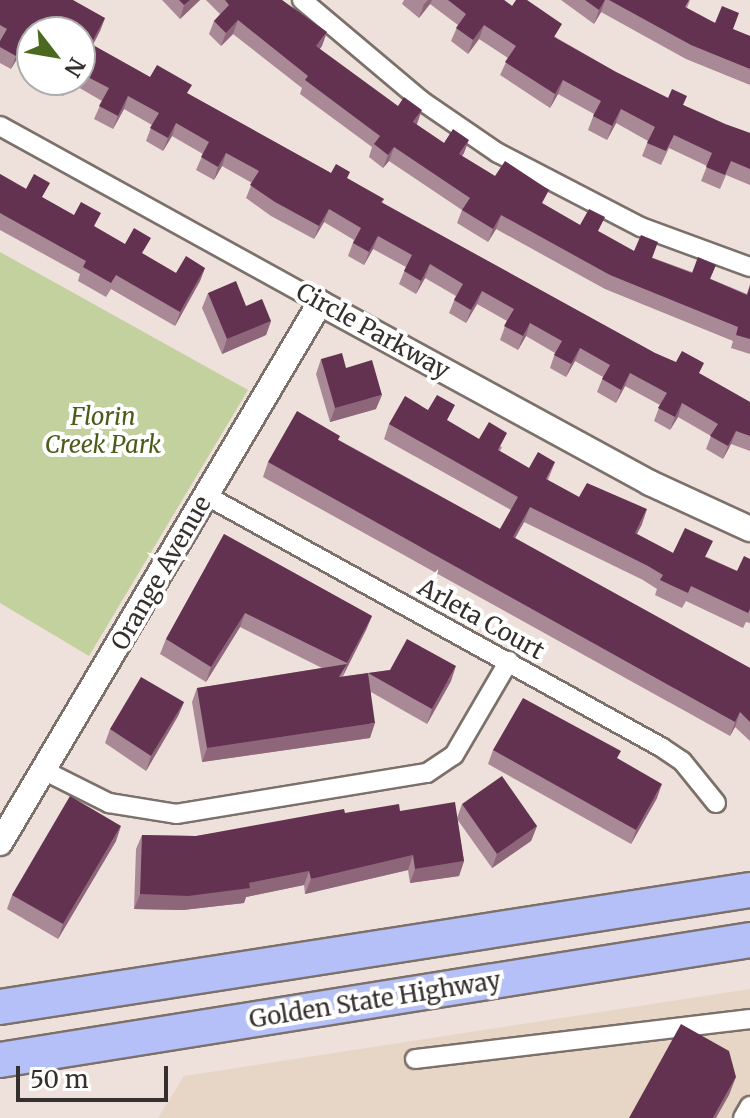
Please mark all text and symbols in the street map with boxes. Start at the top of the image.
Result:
north arrow [16,16,96,96]
text: N [58,53,91,82]
street label: Circle Parkway [291,277,455,385]
park label: Florin Creek Park [45,403,161,459]
street label: Orange Avenue [105,491,217,655]
street label: Arleta Court [413,573,549,665]
street label: Golden State Highway [247,966,503,1034]
scale bar [20,1050,172,1100]
text: 50 m [30,1064,89,1095]

